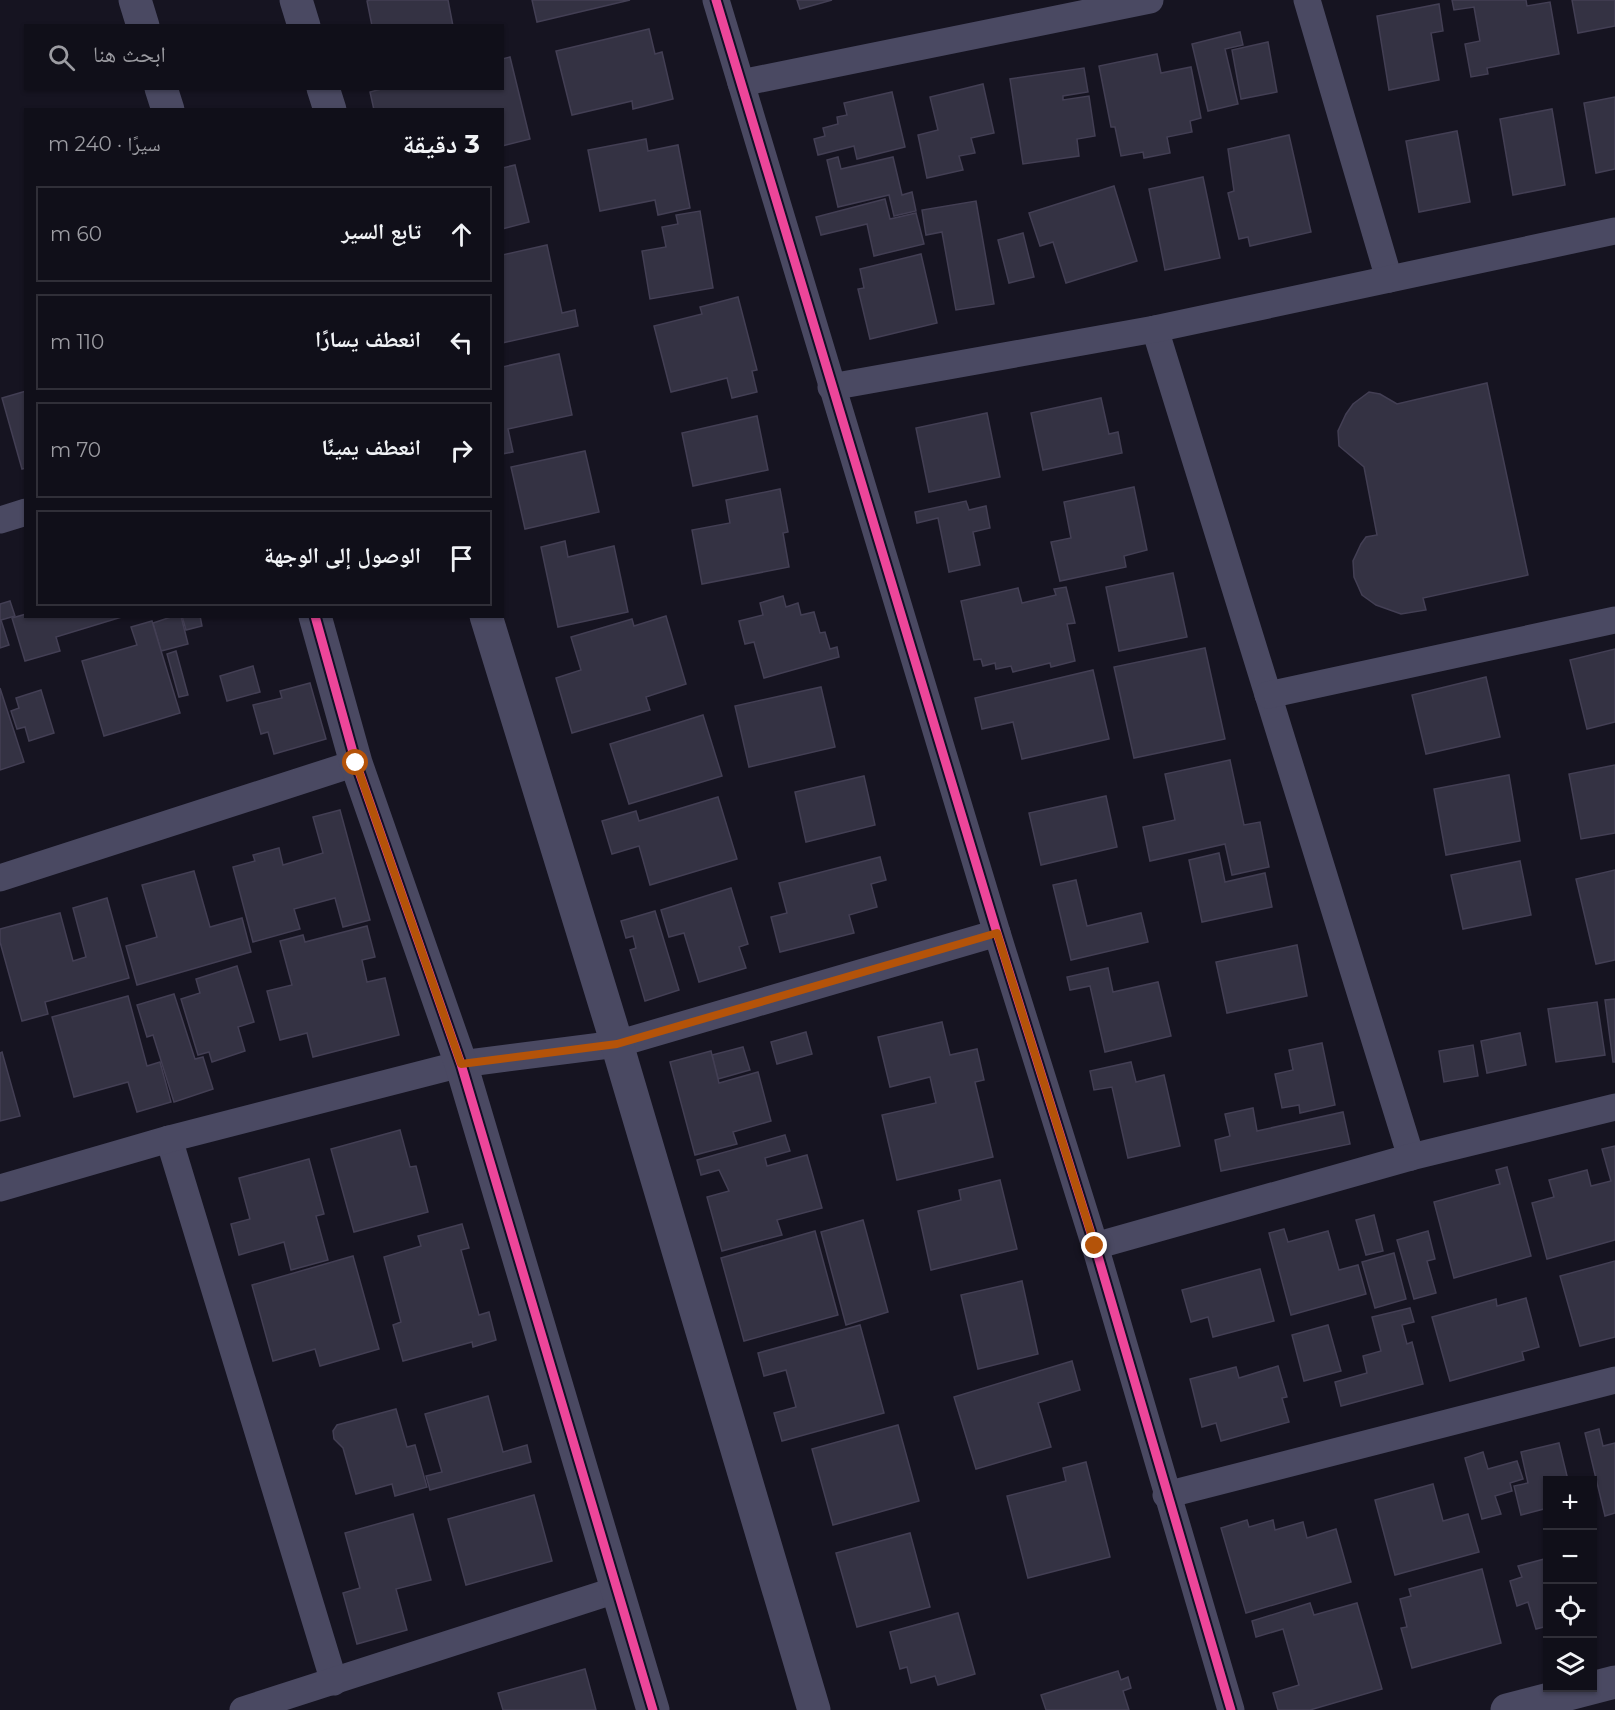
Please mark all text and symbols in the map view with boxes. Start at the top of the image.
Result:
search box [24,24,504,90]
icon: search [45,41,78,74]
text: ابحث هنا [93,41,166,68]
text: 3 دقيقة [403,128,480,160]
text: سيرًا · 240 m [48,132,161,156]
text: تابع السير [341,218,421,245]
icon: ahead [445,218,478,251]
text: 60 m [50,222,102,246]
text: انعطف يسارًا [315,326,421,353]
icon: left [445,326,478,359]
text: 110 m [50,330,104,354]
text: انعطف يمينًا [321,434,421,461]
icon: right [445,434,478,467]
text: 70 m [50,438,101,462]
text: الوصول إلى الوجهة [264,542,421,569]
icon: arrive [445,542,478,575]
route start [342,749,368,775]
route end [1081,1232,1107,1258]
map controls [1543,1476,1597,1692]
button: + [1543,1476,1597,1530]
button: − [1543,1530,1597,1584]
button: locate [1543,1584,1597,1638]
button: layers [1543,1638,1597,1692]

